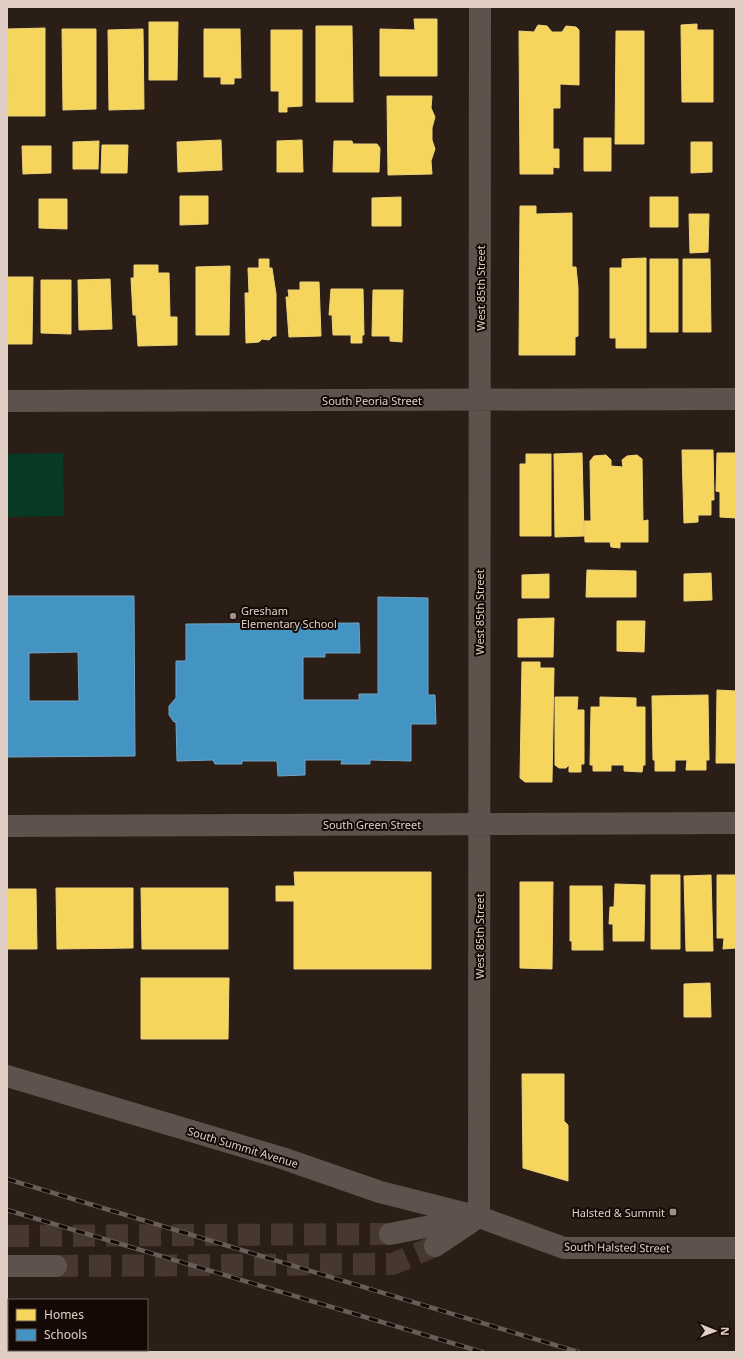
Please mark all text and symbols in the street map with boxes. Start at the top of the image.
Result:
street label: West 85th Street [473,245,488,331]
street label: South Peoria Street [322,393,422,408]
street label: West 85th Street [472,569,487,655]
place label: Gresham Elementary School [241,603,337,631]
marker: Gresham Elementary School [228,611,238,621]
street label: South Green Street [323,817,421,832]
street label: West 85th Street [472,893,487,979]
street label: South Summit Avenue [186,1123,300,1171]
place label: Halsted & Summit [572,1205,665,1220]
marker: Halsted & Summit [668,1207,678,1217]
street label: South Halsted Street [564,1239,670,1255]
legend [8,1299,148,1351]
text: Homes [44,1306,84,1323]
north arrow [695,1311,735,1351]
text: Schools [44,1326,87,1343]
text: N [718,1327,733,1336]

